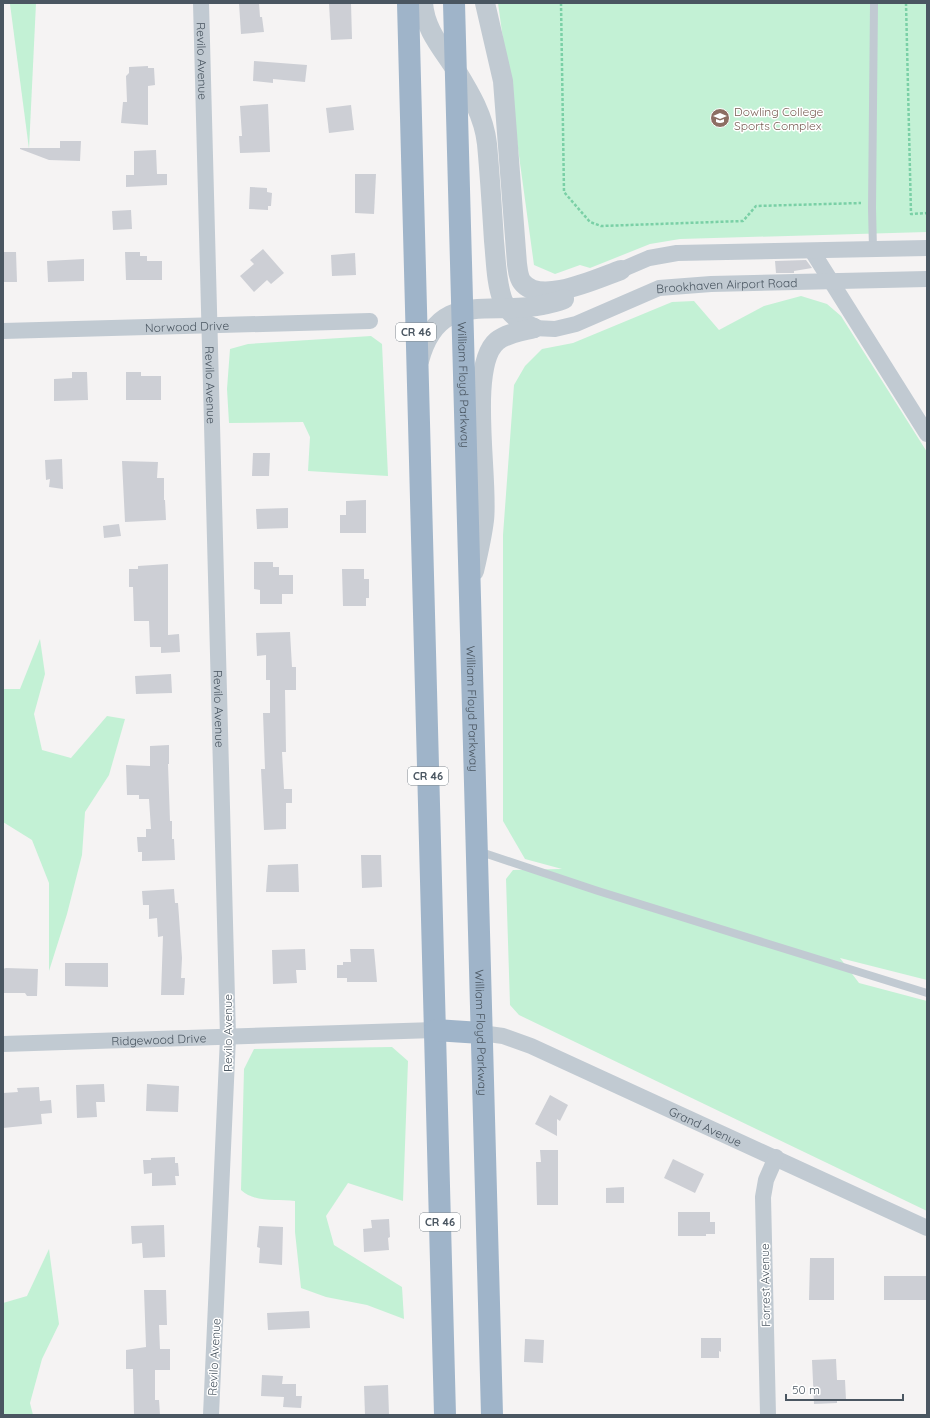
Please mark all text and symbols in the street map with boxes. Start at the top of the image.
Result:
street label: Revilo Avenue [194,22,211,100]
place label: Dowling College Sports Complex [734,104,823,133]
school or university icon: Dowling College Sports Complex [709,107,731,129]
street label: Brookhaven Airport Road [656,274,798,296]
street label: Norwood Drive [145,317,229,335]
street label: William Floyd Parkway [455,321,473,448]
road number: CR 46 [396,323,436,341]
street label: Revilo Avenue [202,346,219,424]
street label: William Floyd Parkway [464,645,482,772]
street label: Revilo Avenue [211,670,228,748]
road number: CR 46 [408,767,448,785]
street label: William Floyd Parkway [473,969,491,1096]
street label: Revilo Avenue [220,994,235,1072]
street label: Ridgewood Drive [111,1030,207,1048]
street label: Grand Avenue [667,1103,745,1150]
road number: CR 46 [420,1213,460,1231]
street label: Forrest Avenue [757,1243,773,1327]
street label: Revilo Avenue [204,1318,224,1396]
scale bar [786,1376,903,1402]
text: 50 m [792,1382,820,1397]

